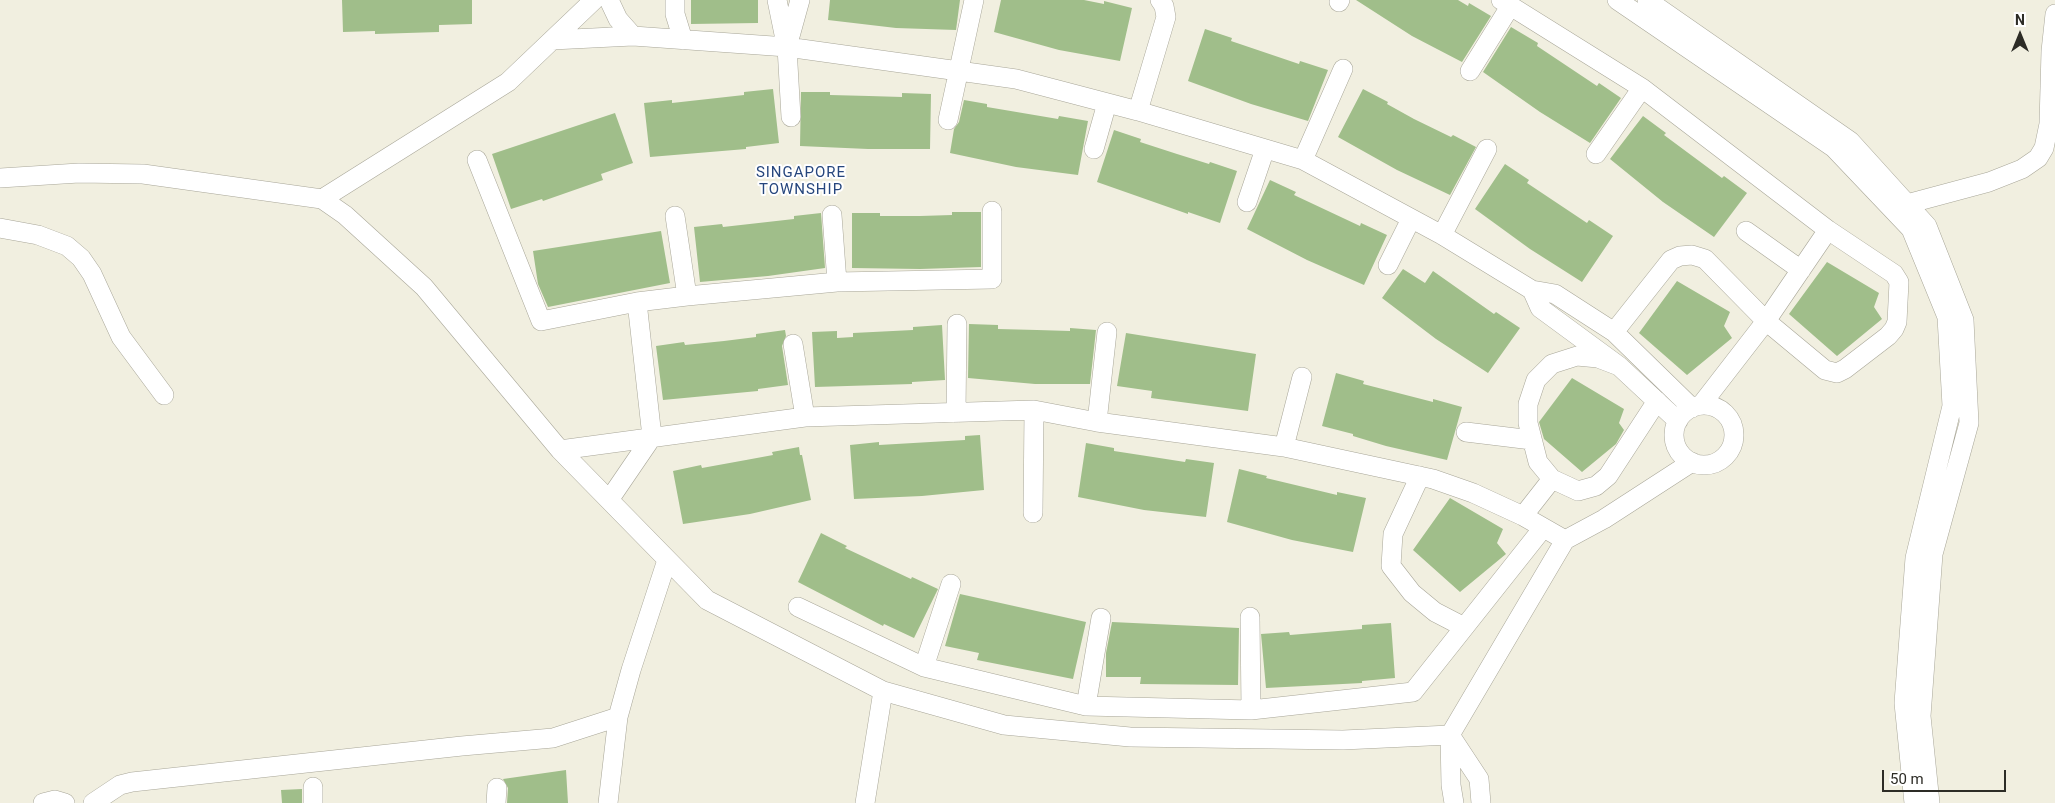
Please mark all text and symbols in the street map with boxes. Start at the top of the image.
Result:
north arrow [1995,10,2045,60]
text: N [2015,12,2025,28]
district label: SINGAPORE TOWNSHIP [755,164,847,199]
scale bar [1885,760,2009,792]
text: 50 m [1890,770,1924,788]

